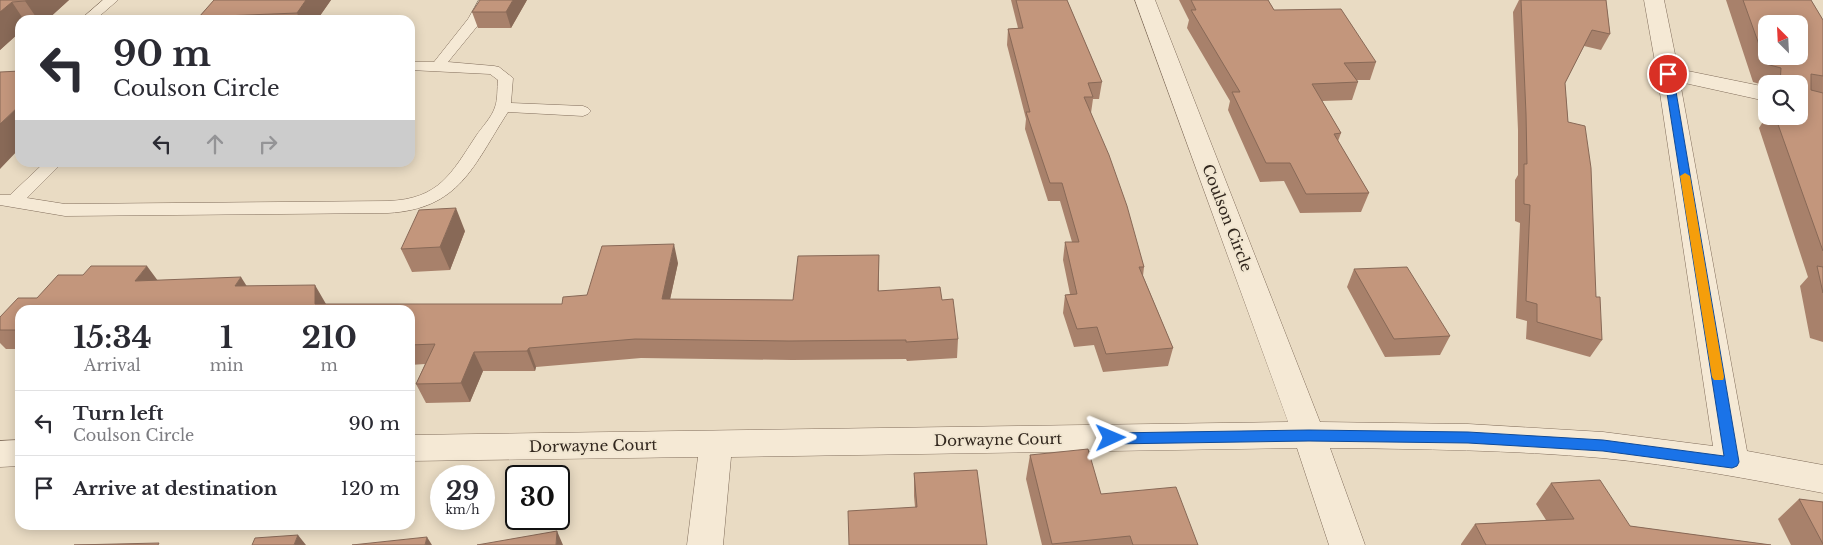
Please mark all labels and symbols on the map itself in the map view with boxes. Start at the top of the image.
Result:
north arrow [1758,15,1808,65]
pin [1647,53,1689,95]
street label: Coulson Circle [1198,161,1257,274]
position arrow [1084,411,1136,463]
street label: Dorwayne Court [934,429,1063,450]
street label: Dorwayne Court [529,435,658,456]
speed limit sign: 30 [505,465,570,530]

